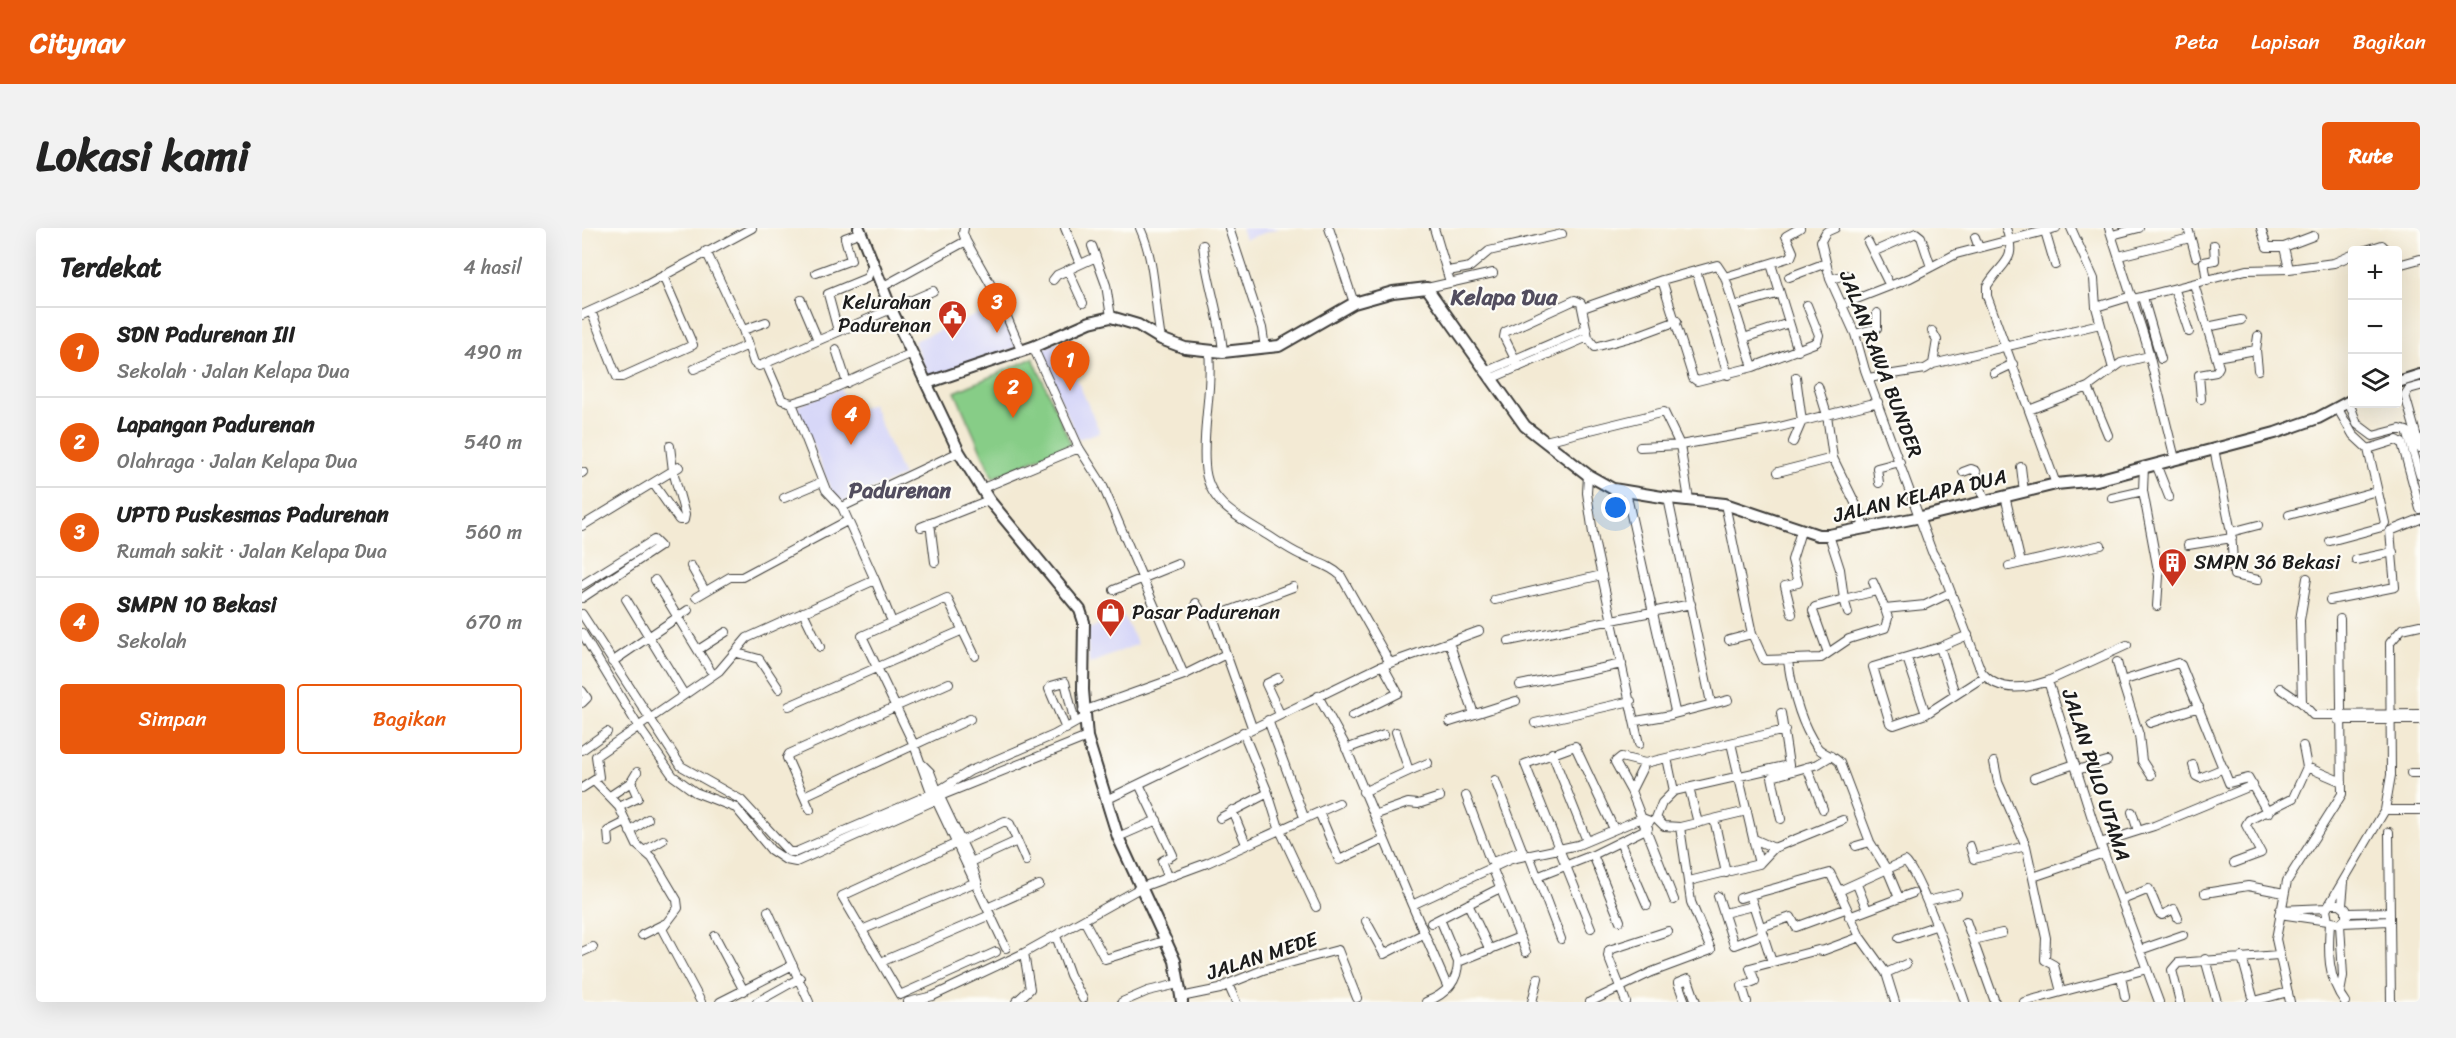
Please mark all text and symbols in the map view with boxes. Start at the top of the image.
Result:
text: Citynav [30,18,124,67]
text: Peta [2175,23,2218,61]
text: Lapisan [2251,23,2320,61]
text: Bagikan [2353,23,2426,61]
text: Lokasi kami [36,119,249,193]
button: Rute [2322,122,2420,190]
text: Terdekat [60,244,161,290]
map controls [2348,246,2402,408]
button: + [2348,246,2402,300]
text: 4 hasil [463,250,522,285]
street label: JALAN RAWA BUNDER [1829,264,1933,463]
district label: Kelapa Dua [1450,278,1558,317]
pin: 3 [978,284,1016,333]
place label: Kelurahan Padurenan [838,285,931,343]
public building icon: Kelurahan Padurenan [936,298,968,340]
button: − [2348,300,2402,354]
text: SDN Padurenan III [117,315,295,354]
text: 1 [75,335,84,370]
text: 490 m [464,335,522,370]
pin: 1 [1050,342,1090,391]
text: Sekolah · Jalan Kelapa Dua [117,354,350,389]
button: layers [2348,354,2402,408]
pin: 2 [994,368,1032,418]
pin: 4 [832,396,870,445]
text: Lapangan Padurenan [117,405,315,444]
text: 2 [74,425,85,460]
text: 540 m [464,425,522,460]
text: Olahraga · Jalan Kelapa Dua [117,444,358,479]
street label: JALAN KELAPA DUA [1829,459,2010,533]
district label: Padurenan [849,471,951,510]
your location [1601,493,1630,522]
text: UPTD Puskesmas Padurenan [117,495,389,534]
text: 3 [74,515,85,550]
text: 560 m [465,515,522,550]
text: Rumah sakit · Jalan Kelapa Dua [117,534,387,569]
place label: SMPN 36 Bekasi [2194,545,2341,580]
building icon: SMPN 36 Bekasi [2157,546,2189,588]
text: SMPN 10 Bekasi [117,585,277,624]
place label: Pasar Padurenan [1132,595,1280,630]
shop icon: Pasar Padurenan [1095,596,1127,638]
text: 4 [73,605,86,640]
text: 670 m [466,605,522,640]
text: Sekolah [117,624,187,659]
street label: JALAN PULO UTAMA [2051,683,2140,866]
button: Simpan [60,684,285,754]
button: Bagikan [297,684,522,754]
street label: JALAN MEDE [1201,921,1324,991]

